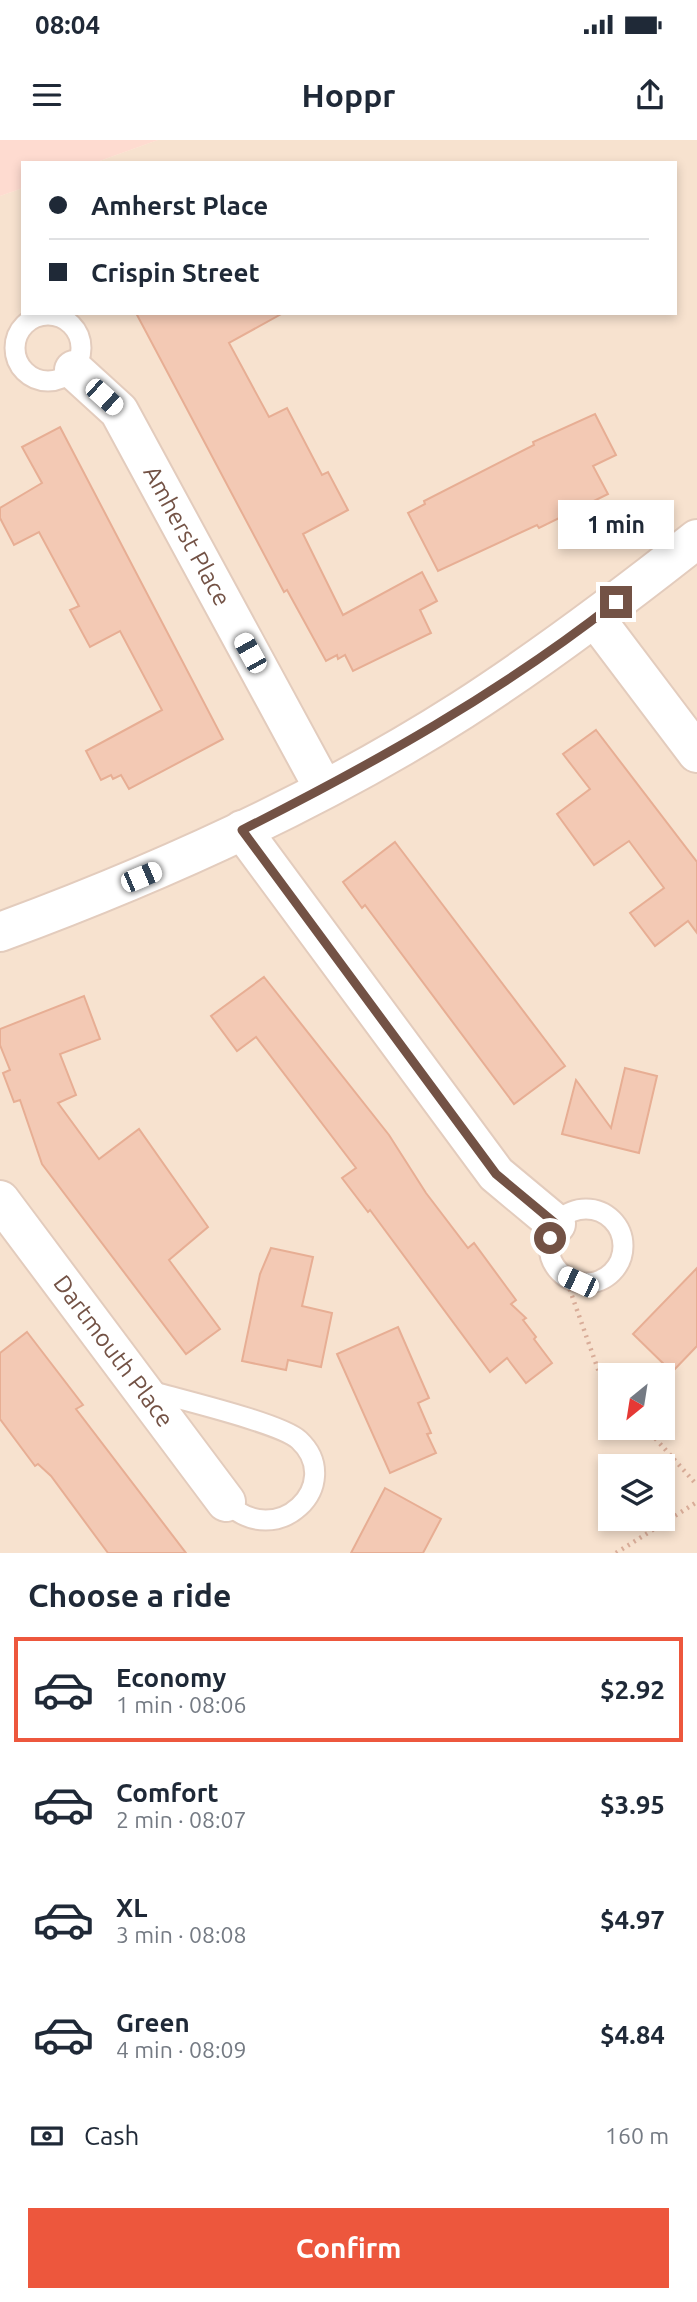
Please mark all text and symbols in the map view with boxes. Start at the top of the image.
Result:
text: 08:04 [35,10,100,39]
icon: menu [28,76,66,114]
icon: share [631,76,669,114]
text: Hoppr [302,77,395,113]
text: Amherst Place [91,191,268,220]
text: Crispin Street [91,258,260,287]
car [82,375,127,419]
street label: Amherst Place [138,461,236,610]
callout: 1 min [558,500,674,550]
text: 1 min [587,512,645,537]
route end [600,586,632,618]
car [231,630,270,676]
car [118,859,165,895]
route start [534,1222,566,1254]
car [555,1264,602,1300]
street label: Dartmouth Place [48,1270,179,1432]
north arrow [598,1363,676,1440]
map controls [598,1363,675,1531]
button: layers [598,1454,675,1531]
text: Choose a ride [28,1577,231,1613]
icon: car [32,1658,95,1721]
text: Economy [116,1663,226,1692]
text: $2.92 [600,1675,665,1704]
text: 1 min · 08:06 [116,1692,247,1717]
icon: car [32,1773,95,1836]
text: Comfort [116,1778,219,1807]
text: $3.95 [600,1790,665,1819]
text: 2 min · 08:07 [116,1807,247,1832]
icon: car [32,1888,95,1951]
text: XL [116,1893,147,1922]
text: $4.97 [600,1905,665,1934]
text: 3 min · 08:08 [116,1922,247,1947]
icon: car [32,2003,95,2066]
text: Green [116,2008,190,2037]
text: $4.84 [600,2020,665,2049]
text: 4 min · 08:09 [116,2037,247,2062]
icon: cash [28,2117,66,2155]
text: Cash [84,2121,139,2150]
text: 160 m [605,2123,669,2148]
button: Confirm [28,2208,669,2288]

